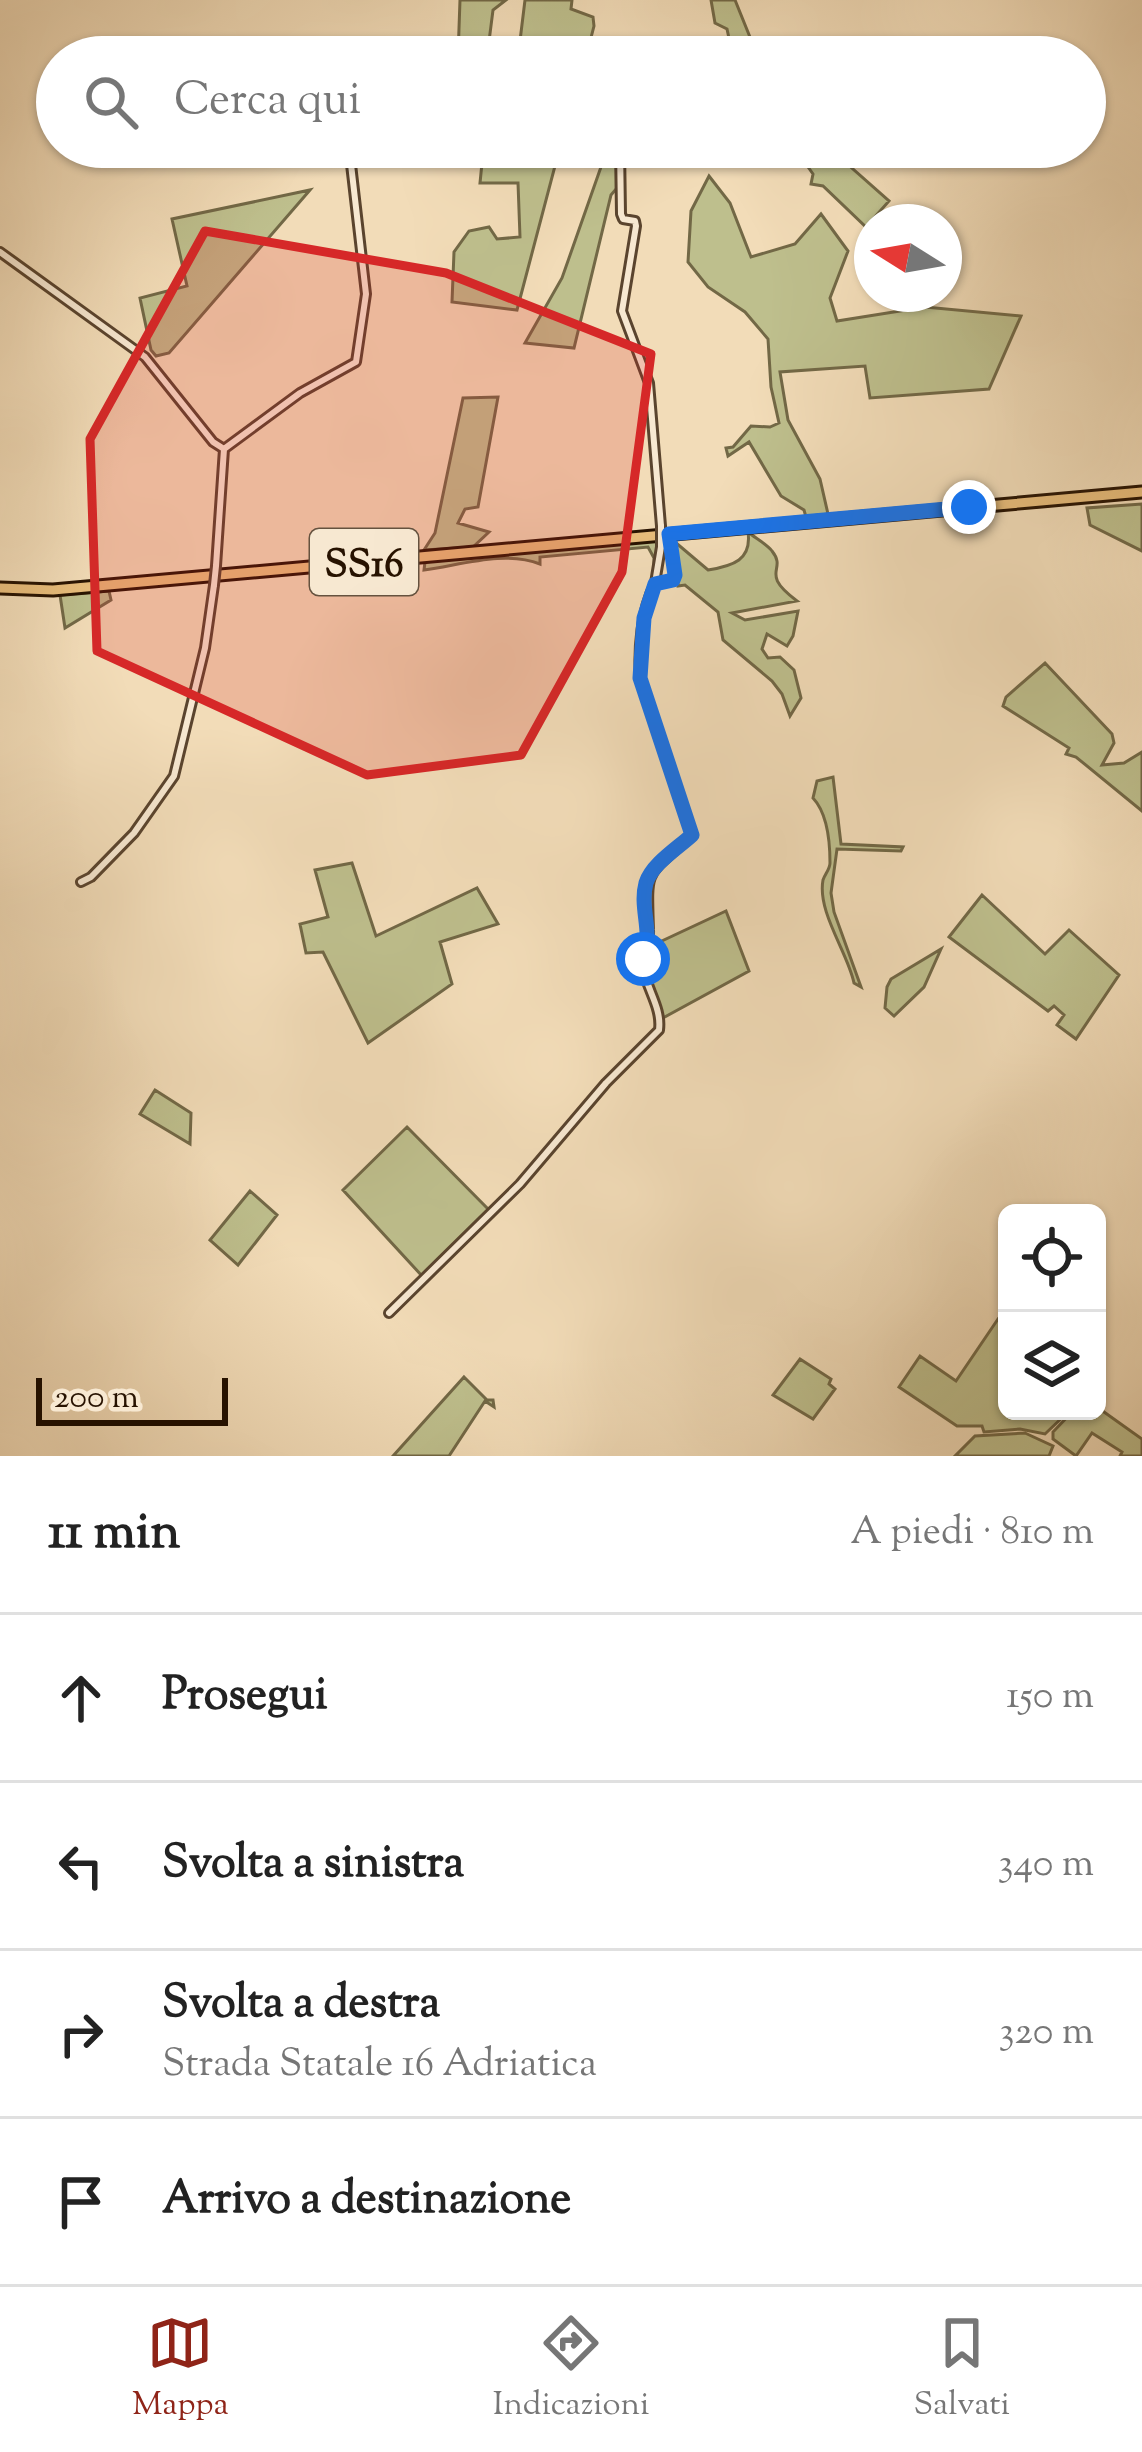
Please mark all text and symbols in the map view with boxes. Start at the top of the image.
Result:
search box [36,36,1106,168]
icon: search [78,69,144,135]
text: Cerca qui [174,70,361,135]
north arrow [854,204,962,312]
route end [942,480,996,534]
road number: SS16 [310,529,418,595]
route start [616,932,670,986]
map controls [998,1204,1106,1420]
button: locate [998,1204,1106,1312]
button: layers [998,1312,1106,1420]
scale bar [36,1372,228,1425]
text: 200 m [54,1375,139,1423]
text: 11 min [48,1498,180,1571]
text: A piedi · 810 m [850,1506,1094,1562]
icon: ahead [48,1665,114,1731]
text: Prosegui [162,1665,328,1730]
text: 150 m [1006,1670,1094,1726]
icon: left [48,1833,114,1899]
text: Svolta a sinistra [162,1833,464,1898]
text: 340 m [998,1838,1094,1894]
text: Svolta a destra [162,1973,440,2038]
icon: right [48,2001,114,2067]
text: 320 m [999,2006,1094,2062]
text: Strada Statale 16 Adriatica [162,2038,597,2094]
icon: arrive [48,2169,114,2235]
text: Arrivo a destinazione [162,2169,571,2234]
tab: Mappa [132,2310,229,2430]
tab: Indicazioni [493,2310,649,2430]
tab: Salvati [913,2310,1010,2430]

